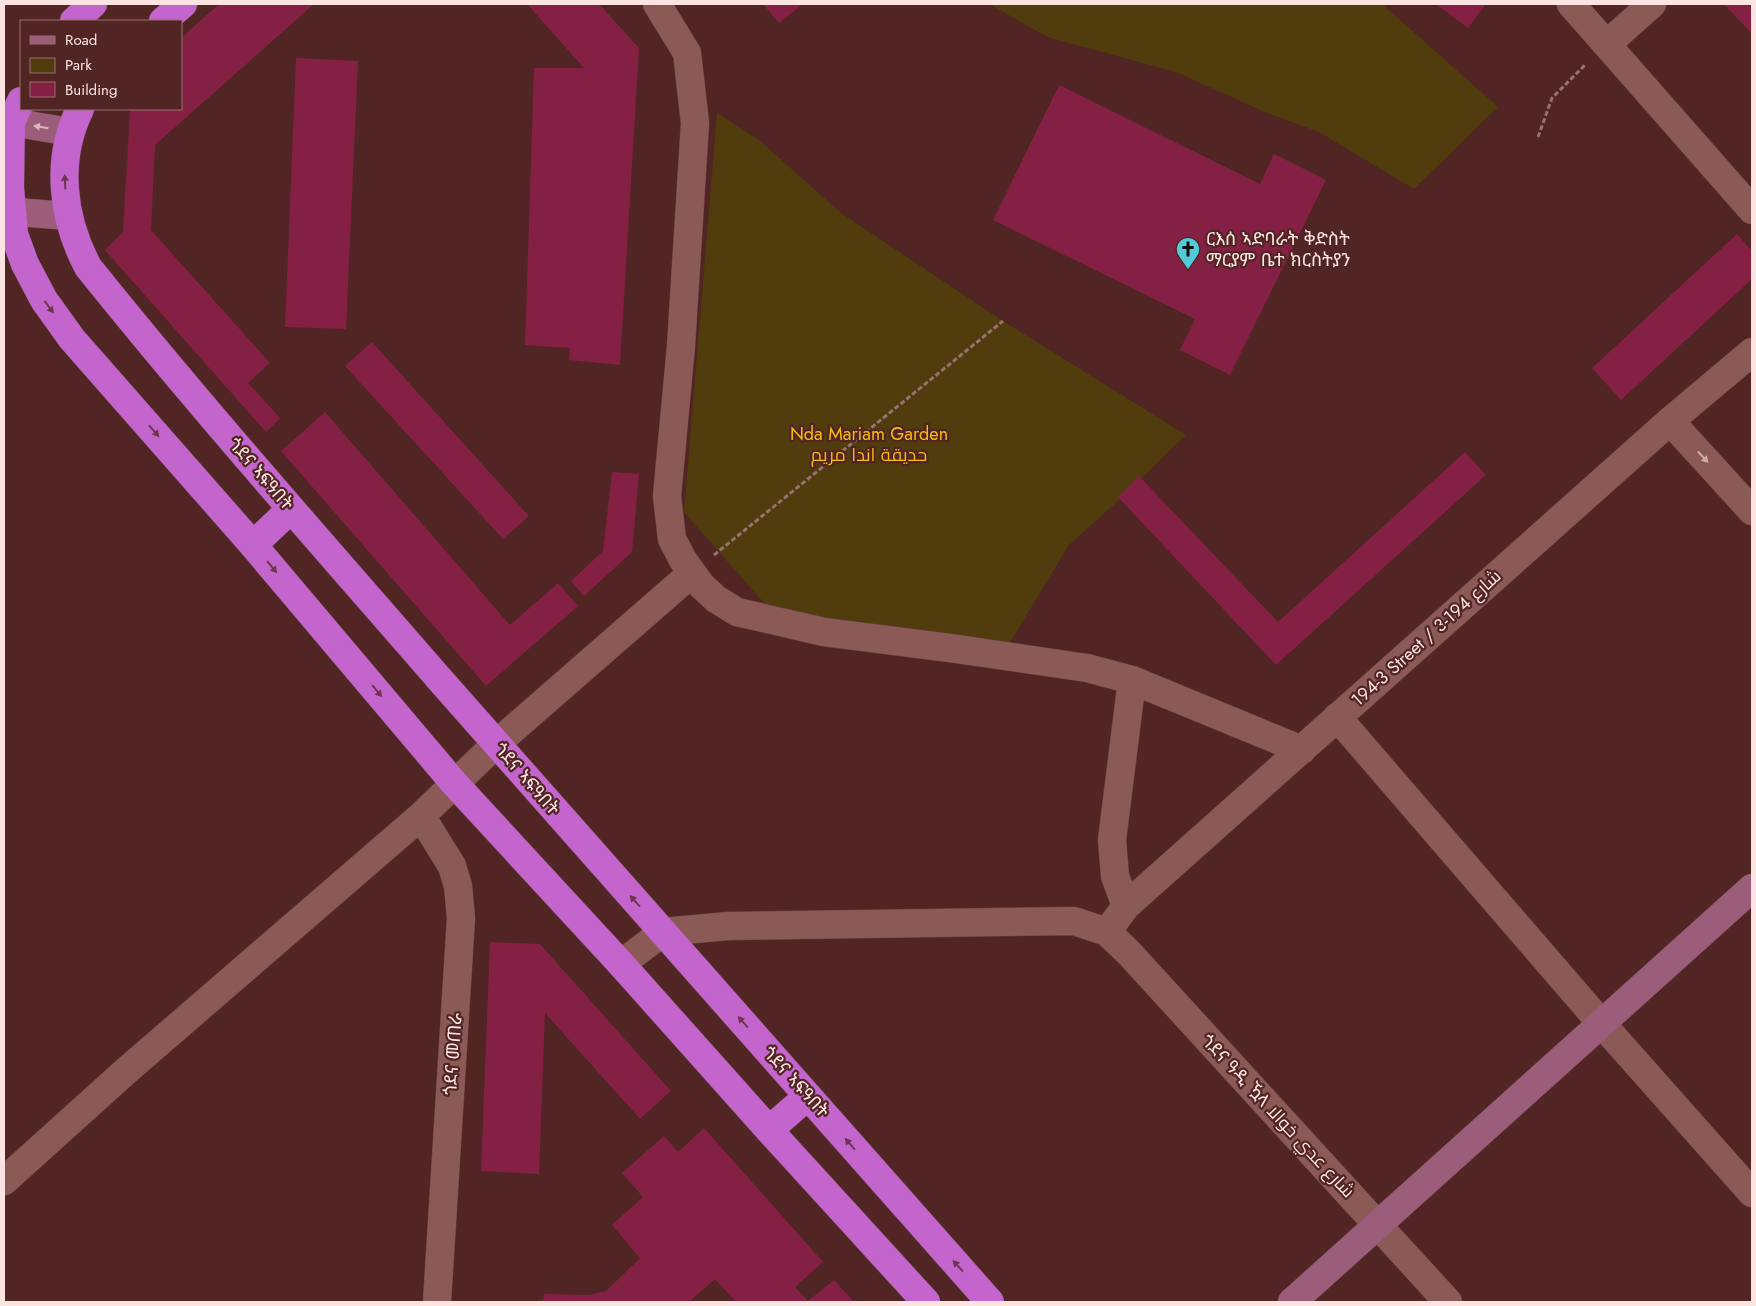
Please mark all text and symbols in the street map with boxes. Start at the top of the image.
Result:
legend [20,20,182,110]
text: Road [65,29,97,51]
text: Park [65,54,92,76]
text: Building [65,79,117,101]
one-way arrow [32,123,48,131]
one-way arrow [61,173,69,189]
place label: ርእሰ ኣድባራት ቅድስት ማርያም ቤተ ክርስትያን [1206,226,1351,273]
church icon: ርእሰ ኣድባራት ቅድስት ማርያም ቤተ ክርስትያን [1175,236,1201,270]
one-way arrow [44,300,54,314]
park label: Nda Mariam Garden حديقة اندا مريم [790,421,948,468]
one-way arrow [148,424,159,437]
street label: ጎደና ኣፍዓበት [222,432,300,516]
one-way arrow [1697,450,1709,462]
one-way arrow [266,560,277,573]
street label: 194-3 Street / شارع 194-3 [1345,563,1507,713]
one-way arrow [371,684,382,697]
street label: ጎደና ኣፍዓበት [488,737,566,821]
one-way arrow [629,895,641,907]
street label: ጎደና መጠራ [437,1012,469,1096]
one-way arrow [737,1017,749,1029]
street label: ጎደና ዓዲ ዃላ شارع عدي خوالا [1194,1029,1361,1204]
street label: ጎደና ኣፍዓበት [757,1040,835,1124]
one-way arrow [845,1138,856,1151]
one-way arrow [952,1260,964,1272]

